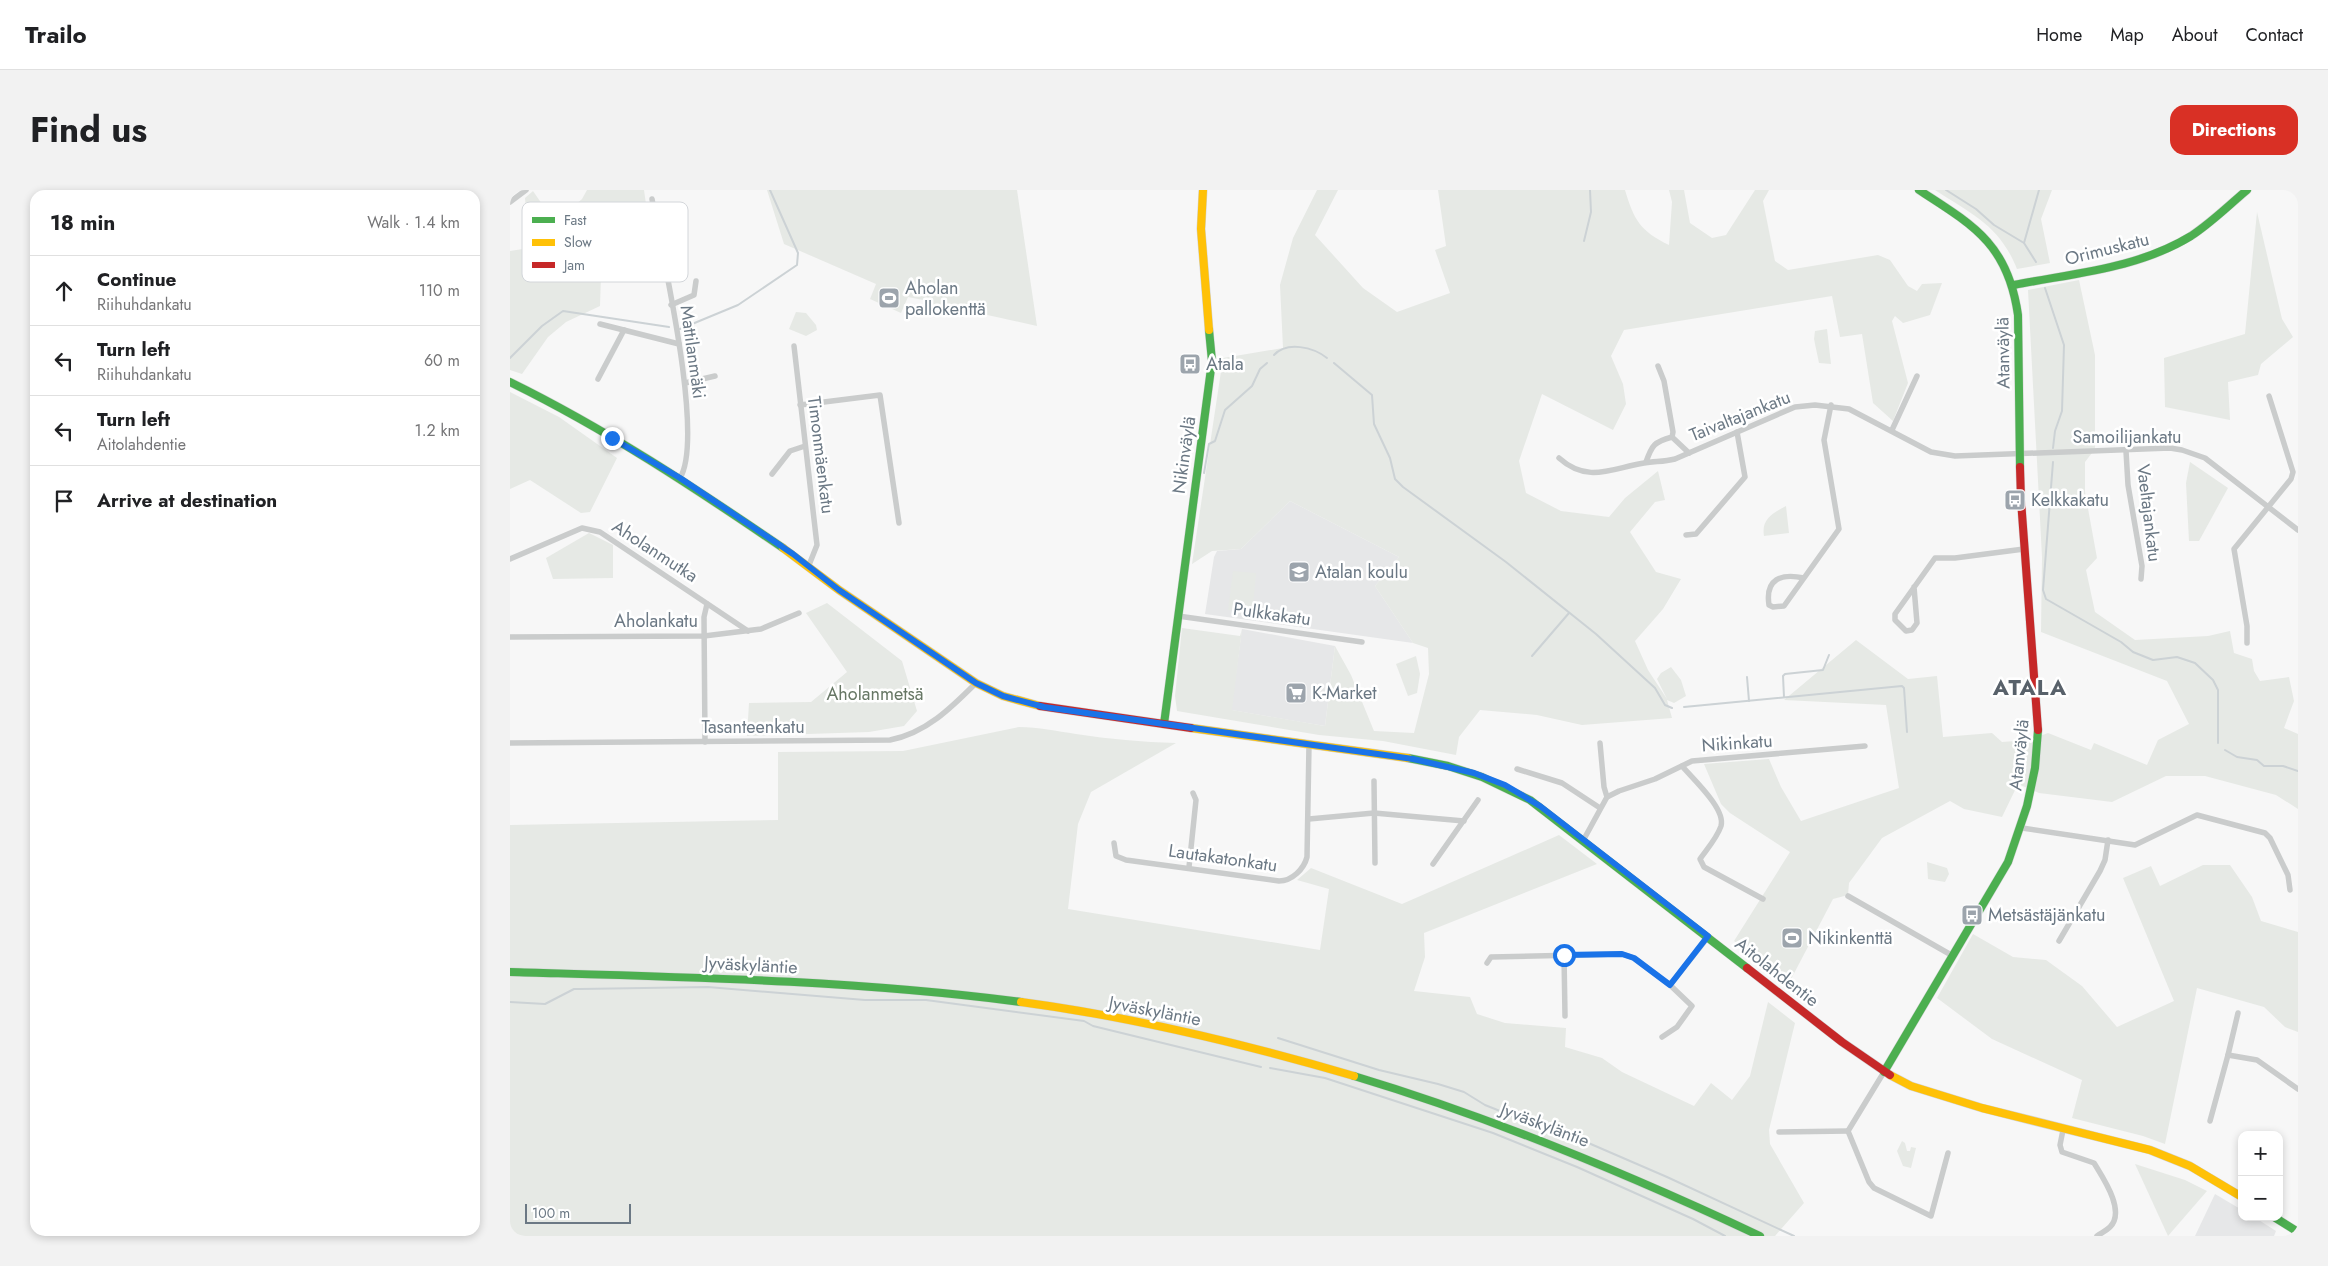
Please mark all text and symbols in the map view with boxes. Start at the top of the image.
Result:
text: Trailo [25,17,87,52]
text: Home [2036,22,2082,48]
text: Map [2110,22,2144,48]
text: About [2172,22,2217,48]
text: Contact [2245,22,2303,48]
text: Find us [30,105,147,155]
button: Directions [2170,105,2298,155]
legend [522,202,688,282]
text: 18 min [50,208,115,238]
text: Fast [564,210,587,230]
text: Walk · 1.4 km [367,211,460,234]
street label: Orimuskatu [2062,226,2152,272]
text: Slow [564,232,592,252]
text: Jam [562,255,585,275]
text: Continue [97,266,176,293]
place label: Aholan pallokenttä [905,275,986,322]
icon: ahead [50,277,78,305]
text: 110 m [419,279,460,302]
sports icon: Aholan pallokenttä [877,286,901,310]
text: Riihuhdankatu [97,293,192,316]
street label: Mattilanmäki [674,304,712,400]
street label: Atanväylä [1989,317,2017,389]
text: Turn left [97,336,170,363]
icon: left [50,347,78,375]
text: 60 m [424,349,460,372]
place label: Atala [1206,351,1244,377]
bus stop icon: Atala [1178,352,1202,376]
text: Riihuhdankatu [97,363,192,386]
street label: Taivaltajankatu [1686,384,1794,448]
street label: Timonmäenkatu [801,395,841,515]
text: Turn left [97,406,170,433]
street label: Nikinväylä [1166,415,1202,495]
icon: left [50,417,78,445]
text: 1.2 km [415,419,460,442]
street label: Samoilijankatu [2073,424,2181,450]
route end [601,427,624,450]
text: Aitolahdentie [97,433,186,456]
street label: Vaeltajankatu [2130,463,2168,563]
icon: arrive [50,487,78,515]
text: Arrive at destination [97,487,277,514]
place label: Kelkkakatu [2031,487,2109,513]
bus stop icon: Kelkkakatu [2003,488,2027,512]
street label: Aholanmutka [607,513,703,589]
place label: Atalan koulu [1315,559,1408,585]
school or university icon: Atalan koulu [1287,560,1311,584]
street label: Pulkkakatu [1232,596,1312,632]
street label: Aholankatu [614,608,698,634]
district label: ATALA [1992,671,2067,703]
place label: K-Market [1312,680,1377,706]
park label: Aholanmetsä [826,681,924,707]
supermarket icon: K-Market [1284,681,1308,705]
street label: Tasanteenkatu [701,714,805,740]
street label: Atanväylä [2002,718,2036,792]
street label: Nikinkatu [1701,728,1773,758]
street label: Lautakatonkatu [1167,837,1279,879]
place label: Metsästäjänkatu [1988,902,2106,928]
bus stop icon: Metsästäjänkatu [1960,903,1984,927]
place label: Nikinkenttä [1808,925,1892,951]
sports icon: Nikinkenttä [1780,926,1804,950]
street label: Aitolahdentie [1730,931,1824,1013]
route start [1553,944,1576,967]
street label: Jyväskyläntie [702,949,798,980]
street label: Jyväskyläntie [1105,989,1203,1033]
street label: Jyväskyläntie [1495,1095,1593,1154]
map controls [2238,1131,2283,1221]
button: + [2238,1131,2283,1176]
button: − [2238,1176,2283,1221]
scale bar [525,1201,631,1224]
text: 100 m [532,1203,570,1223]

